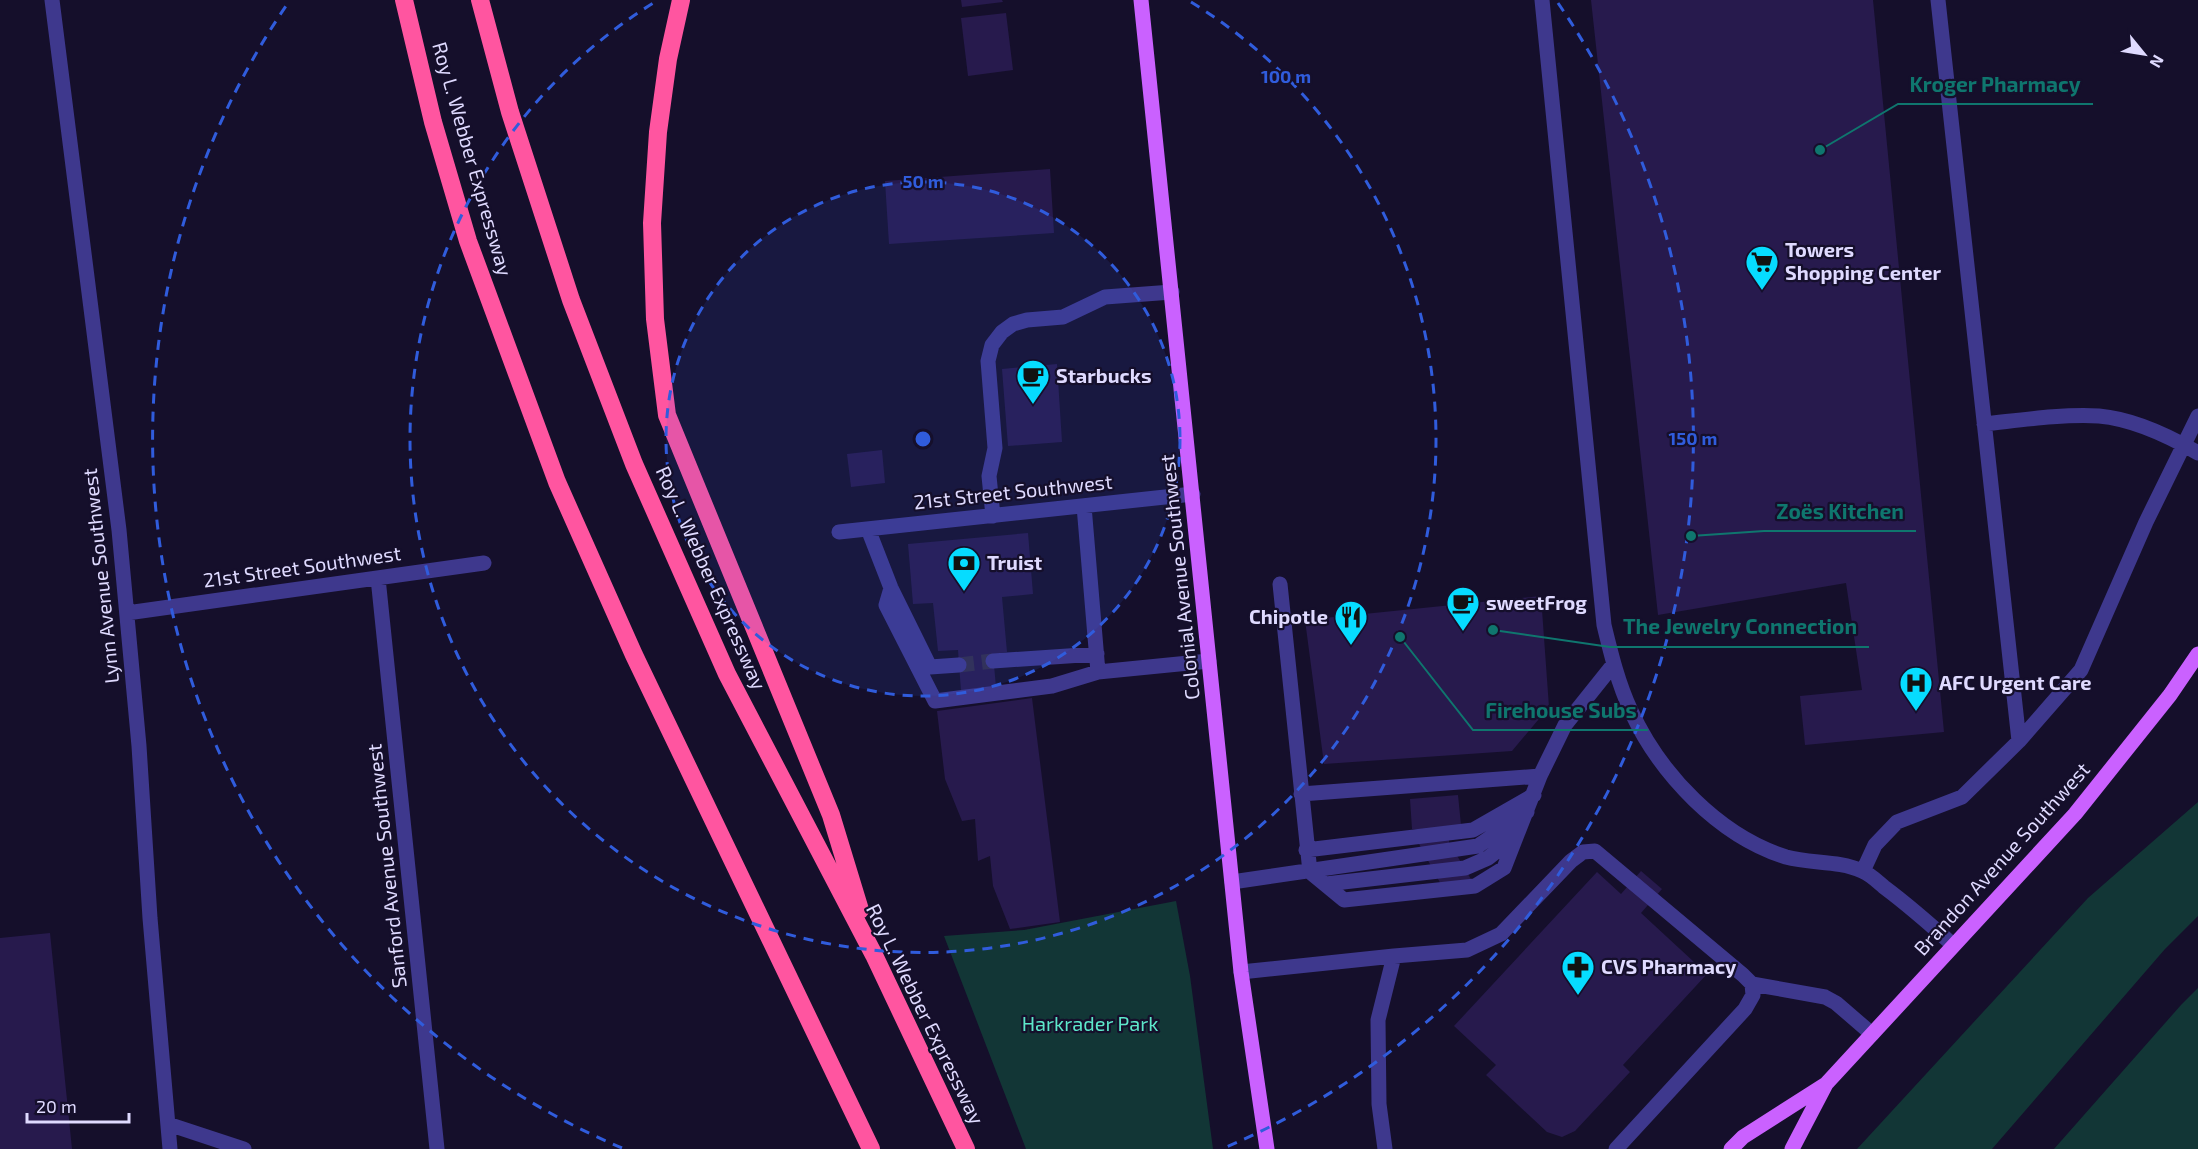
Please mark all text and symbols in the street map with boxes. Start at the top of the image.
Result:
north arrow [2114,24,2174,84]
street label: Roy L. Webber Expressway [428,39,518,279]
text: N [2146,52,2169,72]
text: 100 m [1261,65,1311,87]
callout: Kroger Pharmacy [1898,65,2093,104]
text: Kroger Pharmacy [1909,71,2081,97]
text: 50 m [902,170,944,192]
place label: Towers Shopping Center [1785,237,1942,284]
supermarket icon: Towers Shopping Center [1744,244,1780,291]
cafe icon: Starbucks [1015,358,1051,405]
place label: Starbucks [1056,363,1152,387]
text: 150 m [1669,427,1717,449]
centre of rings [913,429,933,449]
street label: Colonial Avenue Southwest [1154,453,1204,701]
street label: Roy L. Webber Expressway [652,462,772,694]
street label: Lynn Avenue Southwest [77,467,123,685]
street label: 21st Street Southwest [912,469,1114,513]
callout: Zoës Kitchen [1764,492,1916,531]
text: Zoës Kitchen [1776,498,1904,523]
street label: 21st Street Southwest [201,540,403,592]
bank icon: Truist [946,545,982,592]
place label: Truist [987,550,1042,574]
cafe icon: sweetFrog [1445,585,1481,632]
place label: sweetFrog [1486,590,1587,614]
restaurant icon: Chipotle [1333,599,1369,646]
place label: Chipotle [1249,604,1328,628]
callout: The Jewelry Connection [1610,608,1869,647]
text: The Jewelry Connection [1623,613,1857,639]
hospital icon: AFC Urgent Care [1898,665,1934,712]
place label: AFC Urgent Care [1939,670,2092,694]
callout: Firehouse Subs [1473,691,1648,730]
text: Firehouse Subs [1485,697,1637,722]
street label: Sanford Avenue Southwest [361,742,411,989]
street label: Brandon Avenue Southwest [1908,757,2094,960]
street label: Roy L. Webber Expressway [862,899,990,1128]
pharmacy icon: CVS Pharmacy [1560,949,1596,996]
place label: CVS Pharmacy [1601,954,1737,979]
park label: Harkrader Park [1022,1011,1158,1035]
scale bar [27,1086,129,1124]
text: 20 m [36,1095,77,1117]

